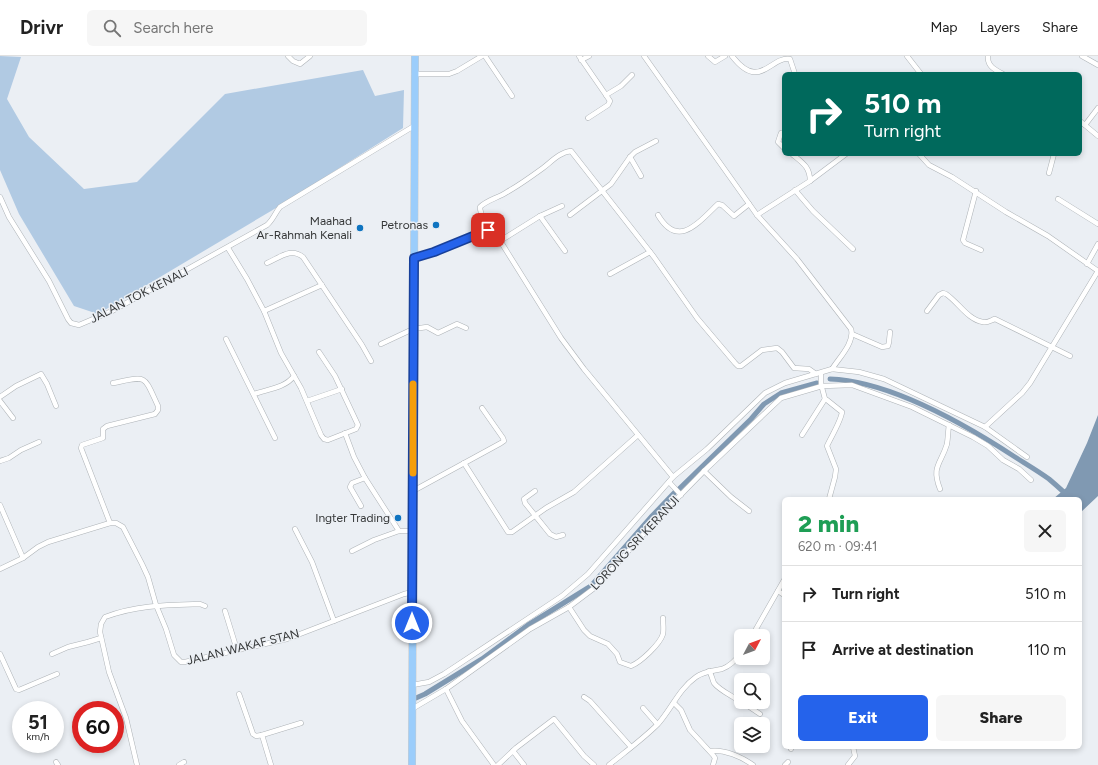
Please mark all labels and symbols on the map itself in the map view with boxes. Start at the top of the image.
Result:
pin [471,213,505,247]
place label: Maahad Ar-Rahmah Kenali [256,214,352,242]
place label: Petronas [381,218,428,232]
marker: Petronas [431,220,441,230]
marker: Maahad Ar-Rahmah Kenali [355,223,365,233]
street label: JALAN TOK KENALI [87,264,191,326]
street label: LORONG SRI KERANJI [588,493,682,593]
place label: Ingter Trading [315,511,390,525]
marker: Ingter Trading [393,513,403,523]
position arrow [391,602,433,644]
street label: JALAN WAKAF STAN [185,626,301,668]
north arrow [734,629,770,665]
speed limit sign: 60 [72,701,124,753]

